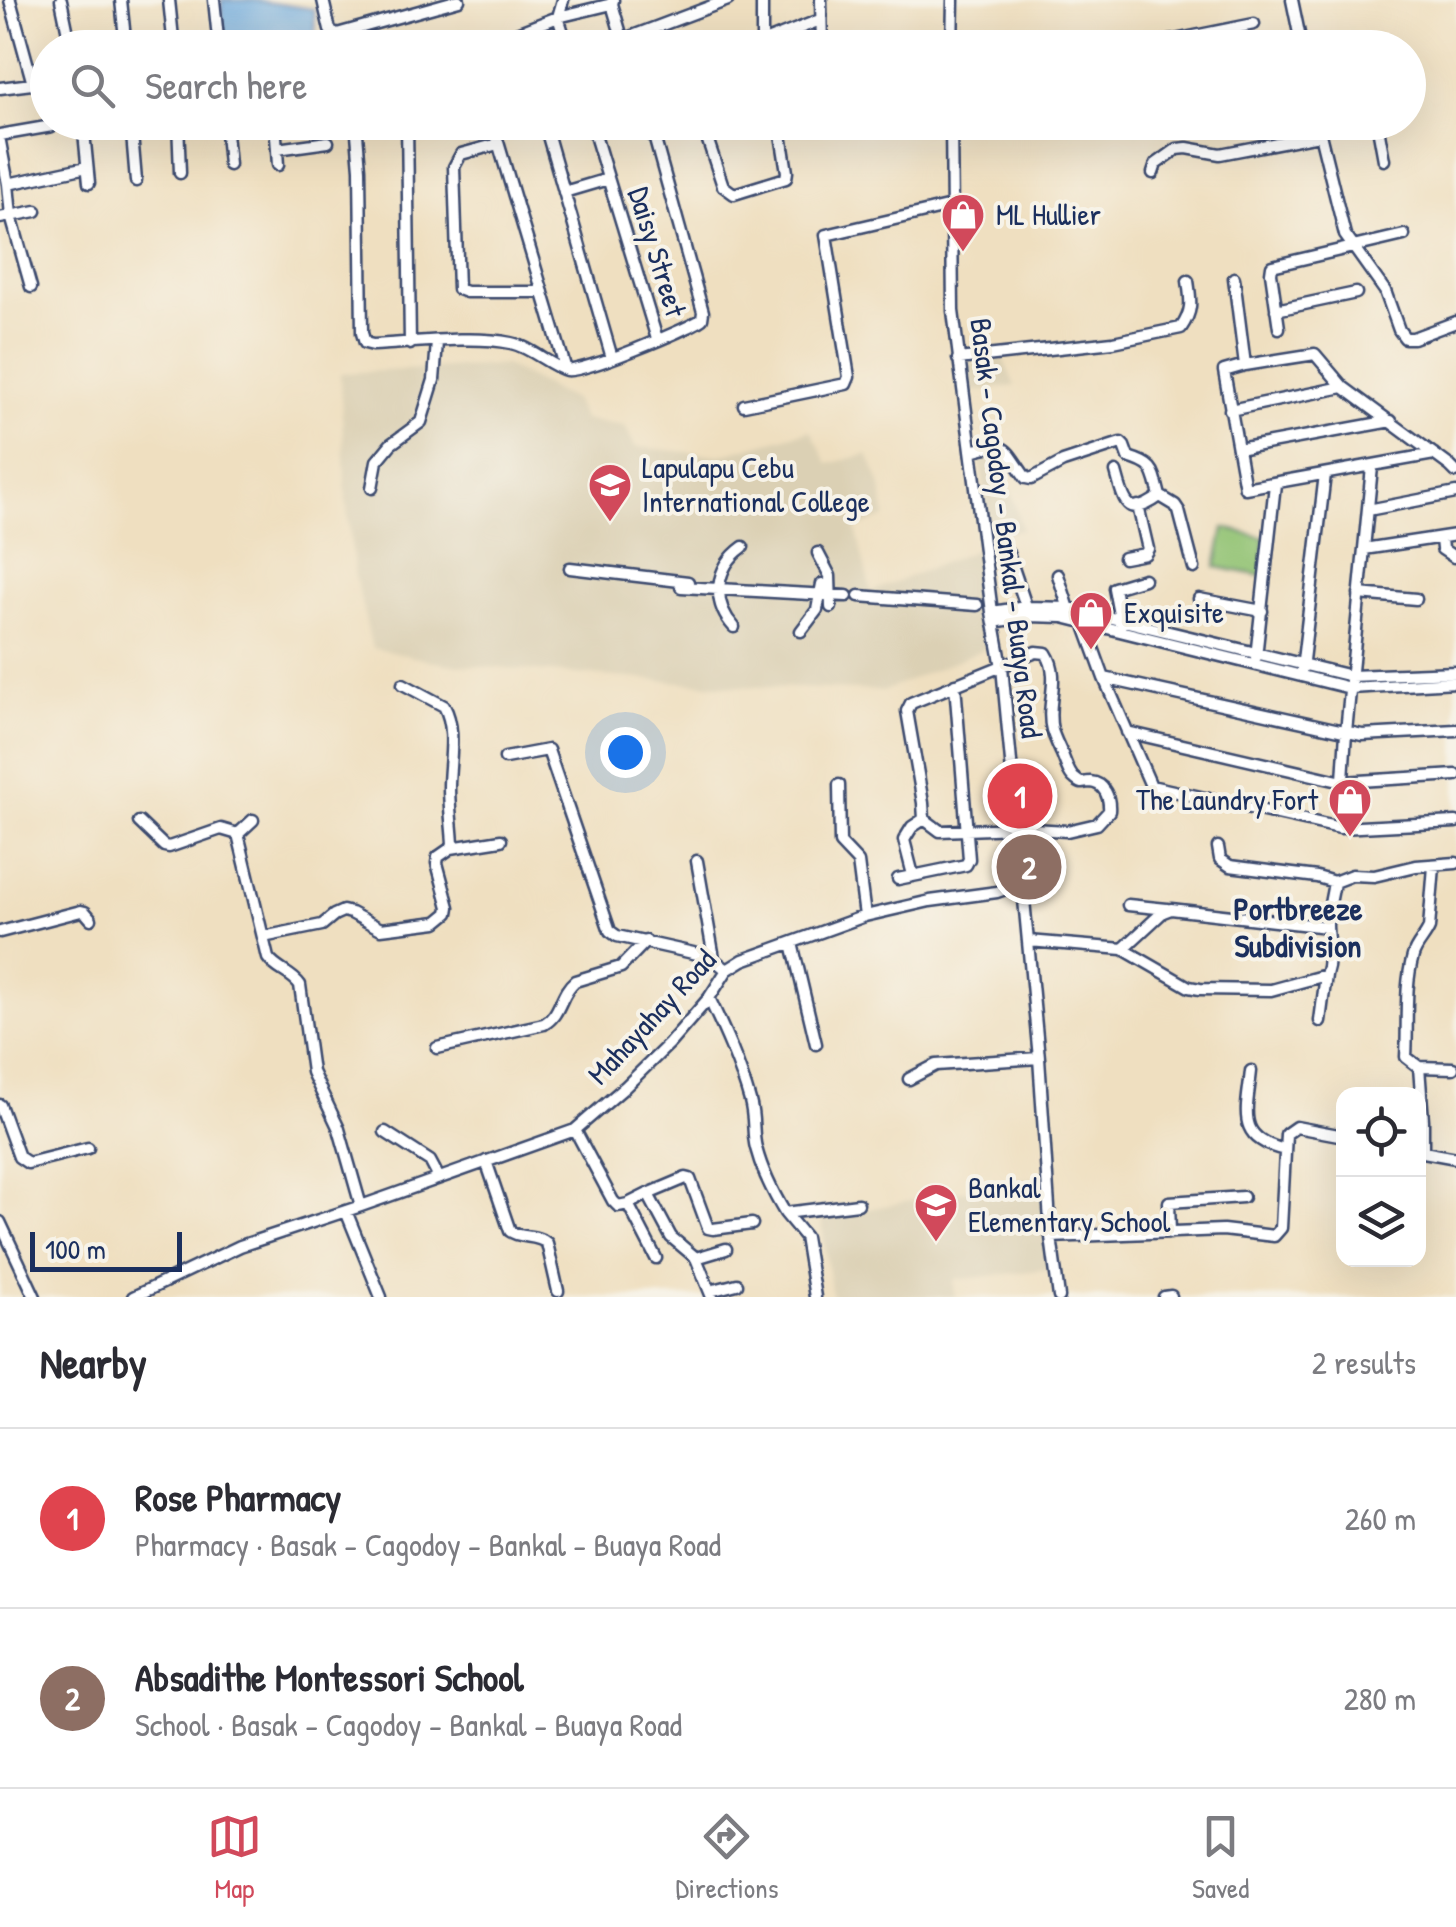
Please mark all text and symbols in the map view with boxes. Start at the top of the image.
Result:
search box [30,30,1426,140]
icon: search [65,58,120,113]
text: Search here [145,59,307,111]
street label: Daisy Street [619,182,697,322]
shop icon: ML Hullier [940,192,986,253]
place label: ML Hullier [996,194,1102,234]
street label: Basak - Cagodoy - Bankal - Buaya Road [961,316,1053,740]
place label: Lapulapu Cebu International College [642,447,870,521]
school or university icon: Lapulapu Cebu International College [587,462,633,523]
shop icon: Exquisite [1068,590,1114,651]
place label: Exquisite [1124,592,1224,632]
your location [600,727,651,778]
pin: 1 [988,758,1052,834]
shop icon: The Laundry Fort [1327,777,1373,838]
place label: The Laundry Fort [1136,779,1319,819]
pin: 2 [996,830,1062,904]
district label: Portbreeze Subdivision [1233,887,1363,967]
street label: Mahayahay Road [578,940,725,1093]
map controls [1336,1087,1426,1267]
button: locate [1336,1087,1426,1177]
place label: Bankal Elementary School [968,1167,1170,1241]
button: layers [1336,1177,1426,1267]
school or university icon: Bankal Elementary School [913,1182,959,1243]
scale bar [30,1227,182,1272]
text: 100 m [45,1230,106,1268]
text: Nearby [40,1334,147,1391]
text: 2 results [1312,1341,1416,1384]
text: Rose Pharmacy [135,1471,341,1523]
text: 1 [67,1497,78,1540]
text: 260 m [1345,1497,1416,1540]
text: Pharmacy · Basak - Cagodoy - Bankal - Buaya Road [135,1523,721,1566]
text: Absadithe Montessori School [135,1651,524,1703]
text: 2 [65,1677,80,1720]
text: 280 m [1344,1677,1416,1720]
text: School · Basak - Cagodoy - Bankal - Buaya Road [135,1703,682,1746]
tab: Map [207,1809,262,1907]
tab: Directions [675,1809,778,1907]
tab: Saved [1192,1809,1249,1907]

